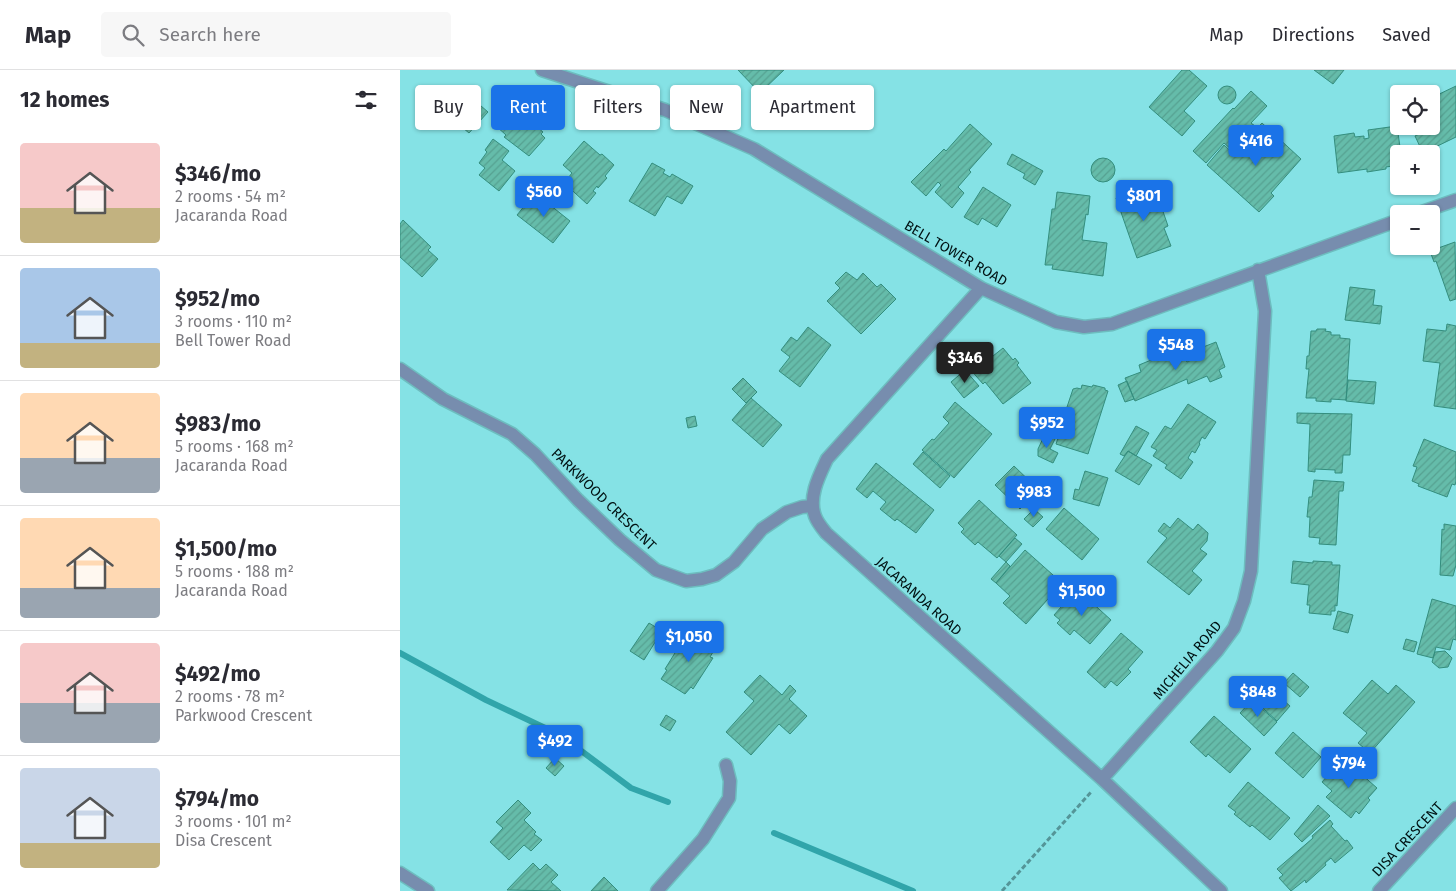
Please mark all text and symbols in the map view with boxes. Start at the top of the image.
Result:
search box [101,12,451,57]
text: Map [25,21,71,49]
icon: search [119,21,147,49]
text: Search here [159,23,261,46]
text: Map [1209,24,1244,46]
text: Directions [1272,24,1354,46]
text: Saved [1382,24,1431,46]
chip: Buy [415,85,481,130]
chip: Rent [491,85,565,130]
chip: Filters [575,85,660,130]
chip: New [670,85,741,130]
chip: Apartment [751,85,874,130]
map controls [1390,85,1440,255]
button: locate [1390,85,1440,135]
icon: filters [352,86,380,114]
text: 12 homes [20,87,109,113]
pin: $416 [1226,124,1286,167]
text: $416 [1239,131,1273,150]
button: + [1390,145,1440,195]
text: $346/mo [175,161,261,187]
icon: home [60,163,120,223]
pin: $560 [514,176,574,218]
pin: $801 [1114,180,1174,222]
text: $560 [526,182,562,201]
text: $801 [1127,186,1161,205]
text: 2 rooms · 54 m² [175,187,286,206]
button: − [1390,205,1440,255]
text: Jacaranda Road [175,206,288,225]
street label: BELL TOWER ROAD [901,217,1010,290]
text: $952/mo [175,286,260,312]
icon: home [60,288,120,348]
text: 3 rooms · 110 m² [175,312,292,331]
pin: $548 [1146,328,1206,371]
text: Bell Tower Road [175,331,291,350]
text: $548 [1158,335,1194,354]
pin: $346 [935,342,995,384]
text: $346 [947,348,983,367]
pin: $952 [1017,406,1077,449]
text: $983/mo [175,411,261,437]
icon: home [60,413,120,473]
text: $952 [1030,413,1064,432]
text: 5 rooms · 168 m² [175,437,294,456]
street label: PARKWOOD CRESCENT [548,445,660,554]
text: Jacaranda Road [175,456,288,475]
pin: $983 [1004,476,1064,518]
text: $983 [1016,482,1052,501]
text: $1,500/mo [175,536,277,562]
icon: home [60,538,120,598]
street label: JACARANDA ROAD [872,553,965,639]
text: 5 rooms · 188 m² [175,562,294,581]
pin: $1,500 [1041,574,1123,617]
text: Jacaranda Road [175,581,288,600]
text: $1,500 [1059,581,1105,600]
street label: MICHELIA ROAD [1149,617,1225,703]
pin: $1,050 [648,620,730,663]
text: $1,050 [666,627,712,646]
text: $492/mo [175,661,260,687]
icon: home [60,663,120,723]
pin: $848 [1228,676,1288,718]
text: $848 [1240,682,1276,701]
text: 2 rooms · 78 m² [175,687,285,706]
text: Parkwood Crescent [175,706,312,725]
pin: $492 [525,724,585,767]
text: $492 [538,731,572,750]
pin: $794 [1319,746,1379,789]
text: $794 [1332,753,1366,772]
text: $794/mo [175,786,259,812]
icon: home [60,788,120,848]
street label: DISA CRESCENT [1368,798,1447,880]
text: 3 rooms · 101 m² [175,812,292,831]
text: Disa Crescent [175,831,272,850]

